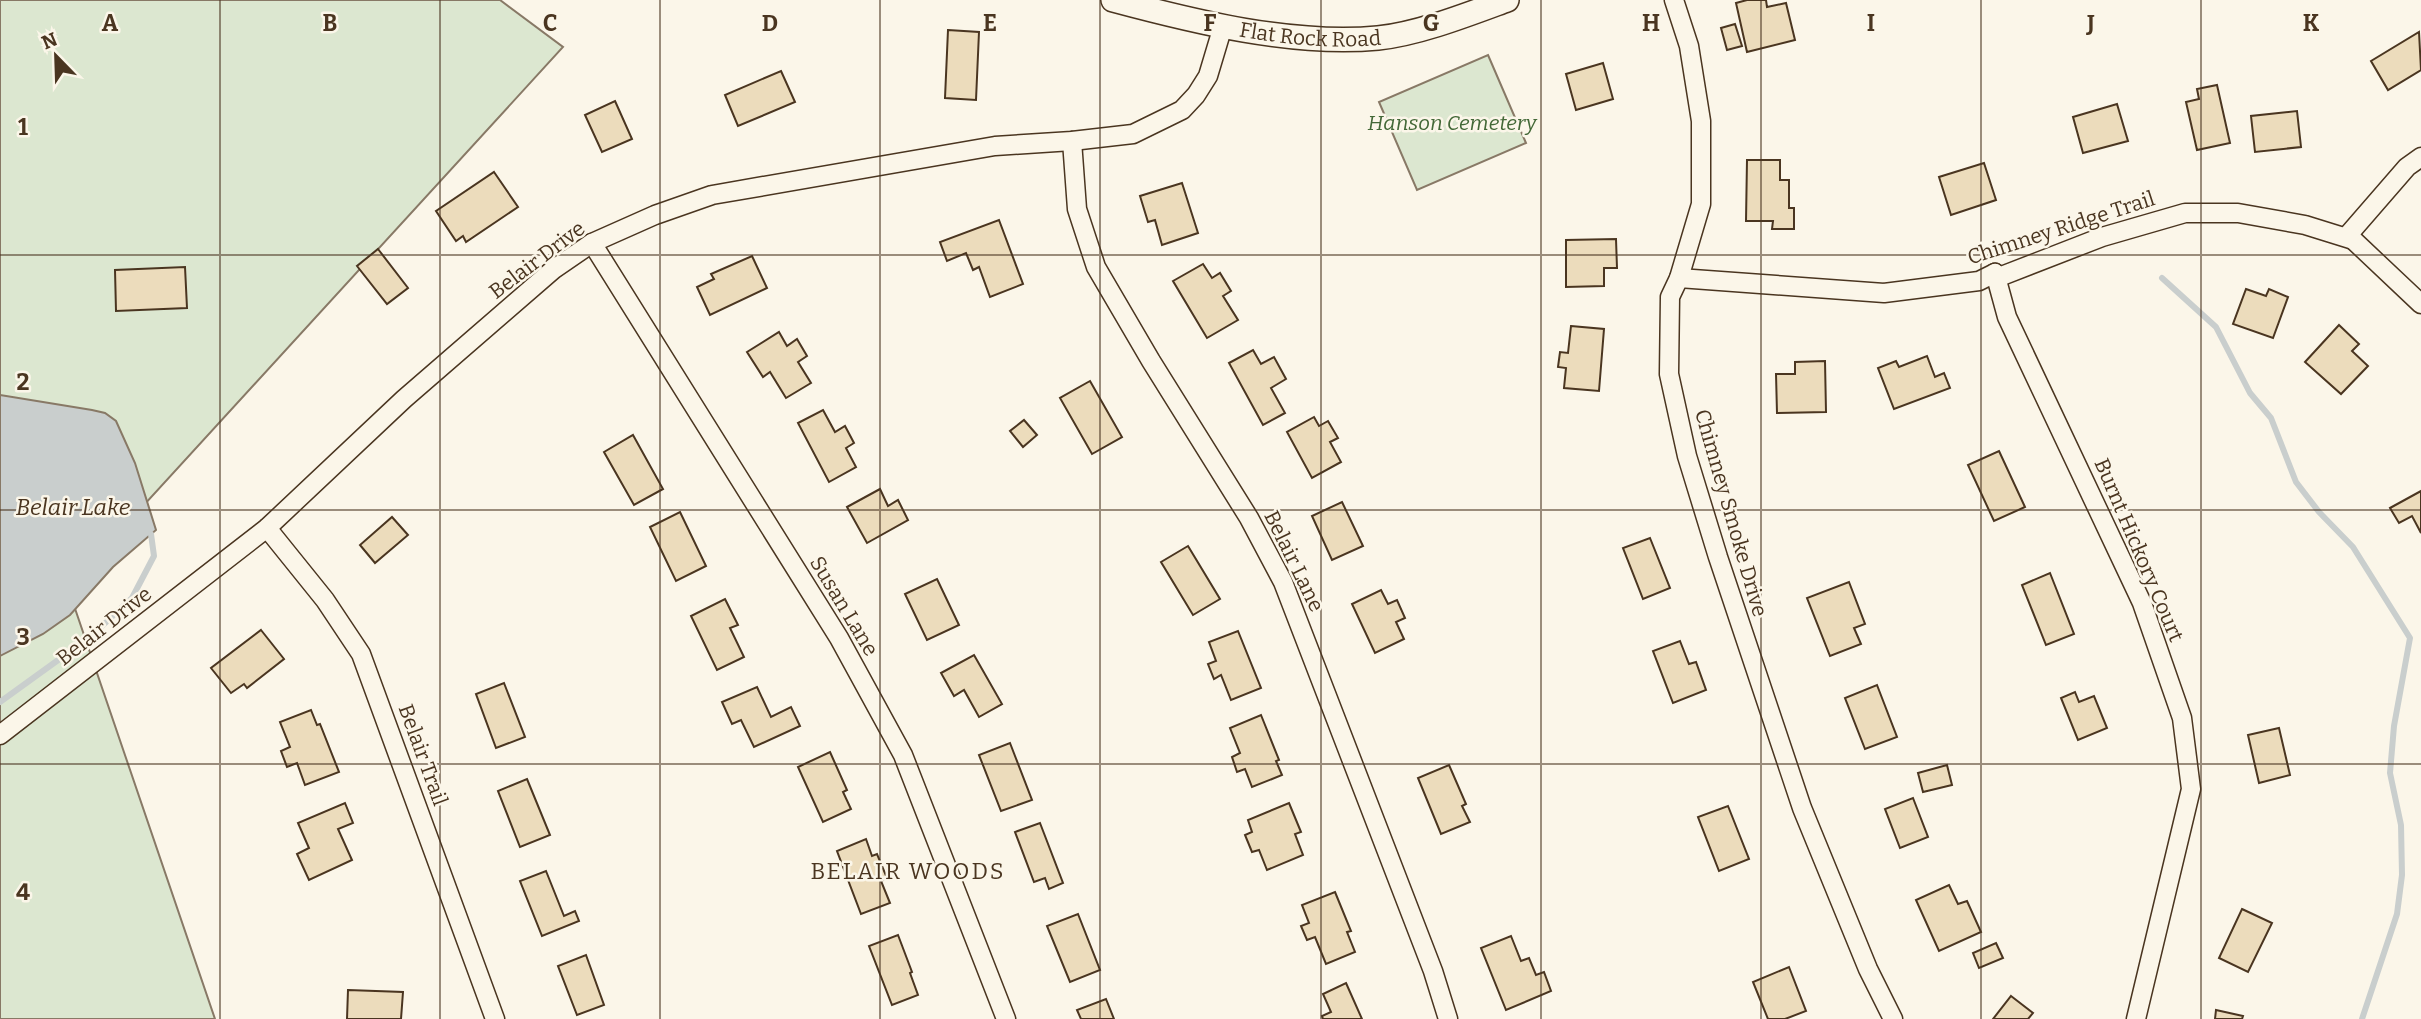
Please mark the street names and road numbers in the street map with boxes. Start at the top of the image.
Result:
street label: Flat Rock Road [1237,17,1382,53]
street label: Chimney Ridge Trail [1964,185,2158,271]
street label: Belair Drive [484,215,590,305]
street label: Chimney Smoke Drive [1689,406,1773,620]
street label: Burnt Hickory Court [2089,454,2190,646]
street label: Belair Lane [1258,506,1330,616]
street label: Susan Lane [804,551,884,661]
street label: Belair Drive [51,581,157,671]
street label: Belair Trail [393,701,453,809]

